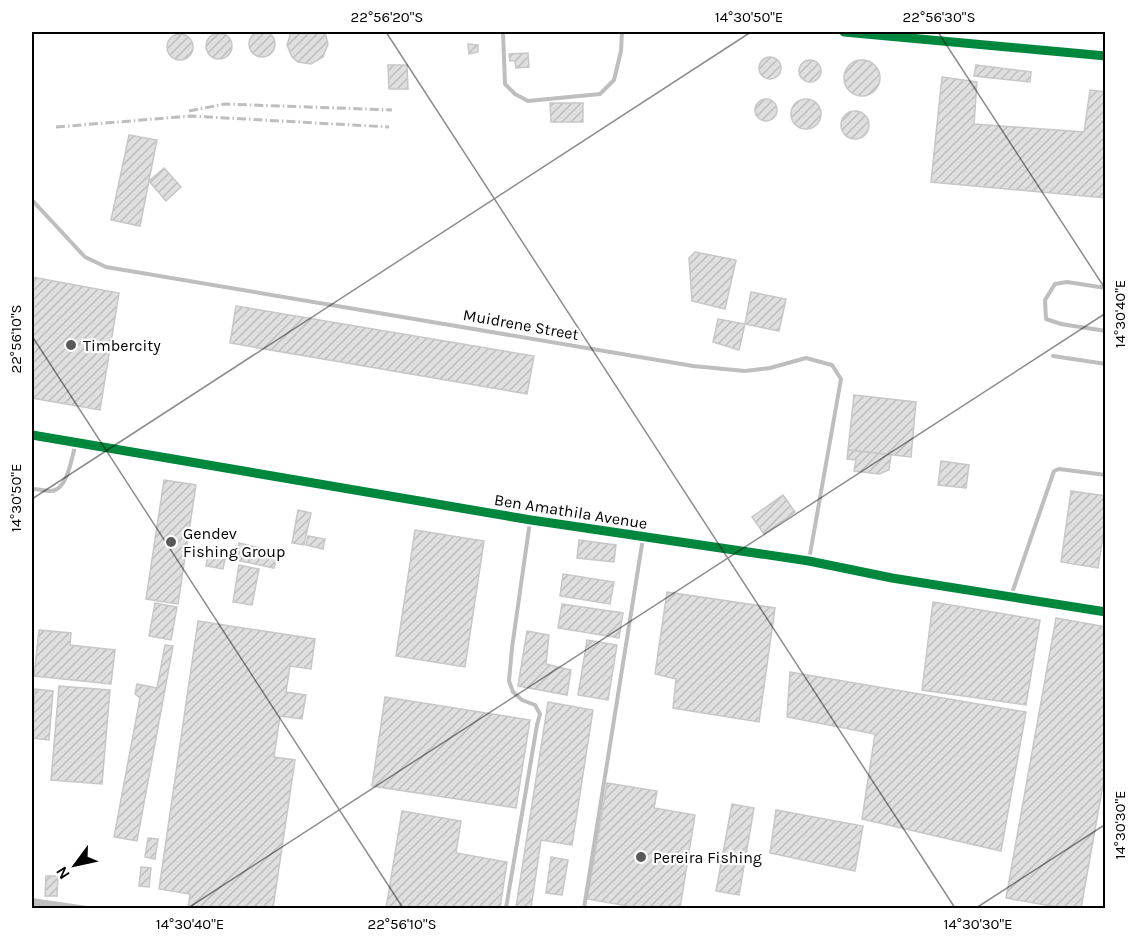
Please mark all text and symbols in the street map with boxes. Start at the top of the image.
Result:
text: 22°56'20"S [351,8,423,26]
text: 14°30'50"E [715,8,783,26]
text: 22°56'30"S [903,8,975,26]
text: 14°30'40"E [1111,280,1129,348]
text: 22°56'10"S [7,304,25,374]
street label: Muidrene Street [462,305,580,344]
place label: Timbercity [83,336,161,355]
marker: Timbercity [64,338,78,352]
text: 14°30'50"E [7,464,25,532]
street label: Ben Amathila Avenue [493,490,649,533]
place label: Gendev Fishing Group [183,524,285,561]
marker: Gendev Fishing Group [164,535,178,549]
text: 14°30'30"E [1111,791,1129,860]
north arrow [45,835,105,895]
place label: Pereira Fishing [653,848,762,867]
marker: Pereira Fishing [634,850,648,864]
text: N [52,863,74,883]
text: 14°30'40"E [156,915,224,933]
text: 22°56'10"S [367,915,437,933]
text: 14°30'30"E [944,915,1013,933]

